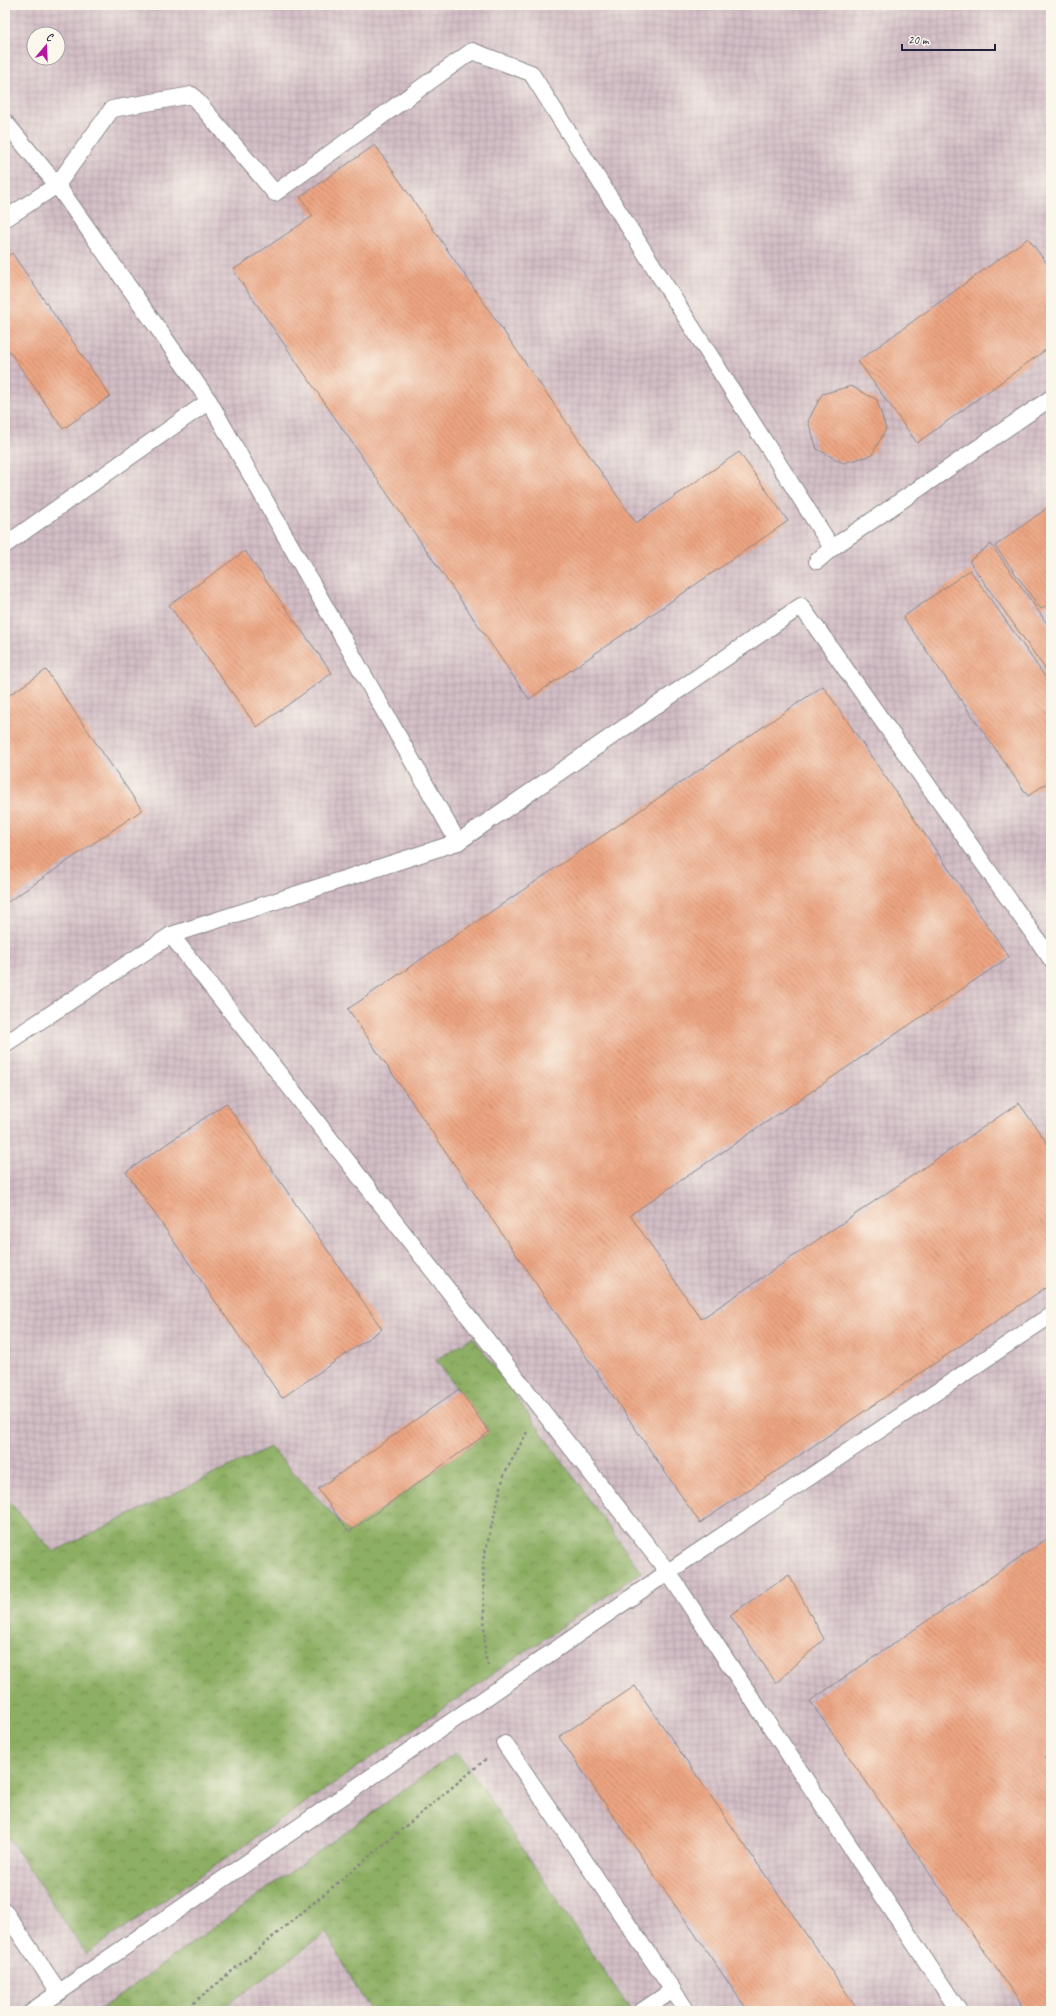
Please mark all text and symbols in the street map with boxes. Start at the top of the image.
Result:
north arrow [26,26,66,66]
scale bar [902,26,995,52]
text: С [44,29,56,45]
text: 20 m [908,32,930,48]

